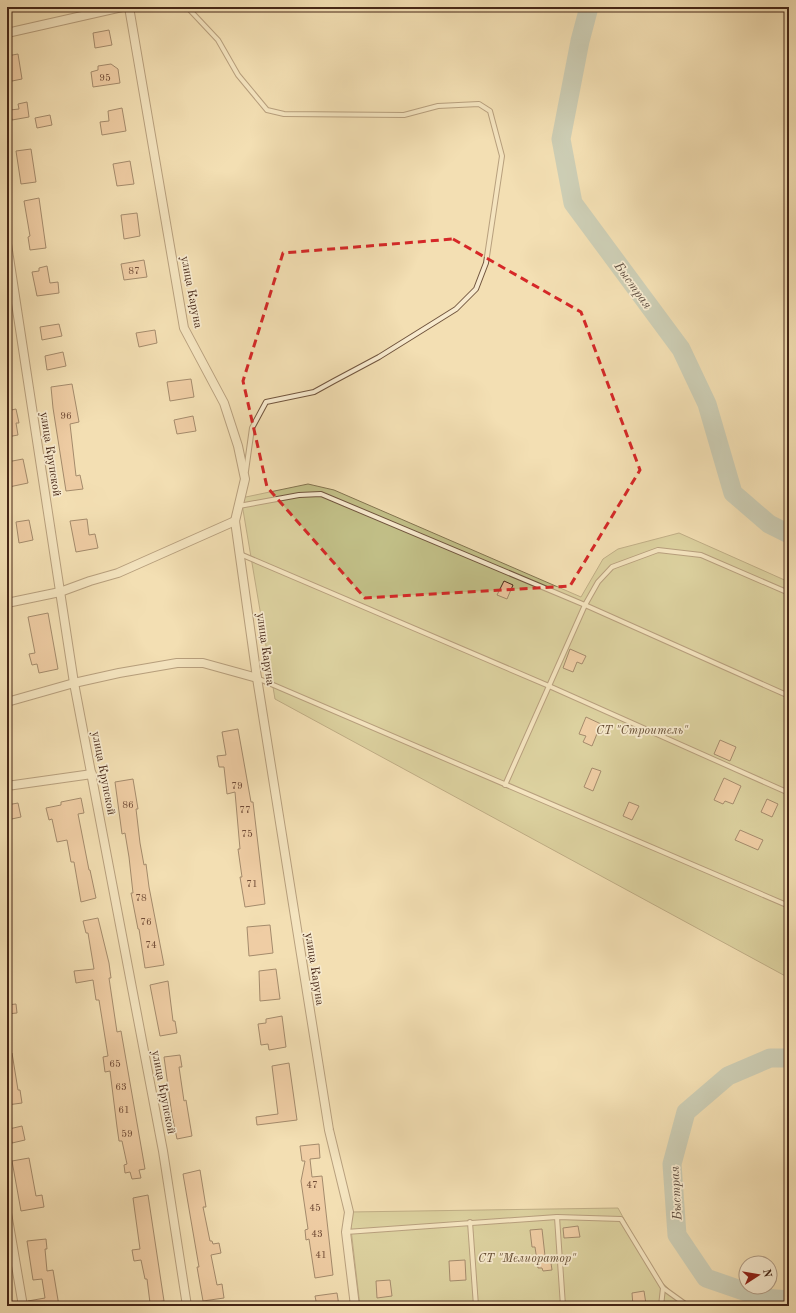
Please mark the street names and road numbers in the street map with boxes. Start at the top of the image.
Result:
street label: улица Каруна [178,255,204,329]
street label: улица Крупской [37,411,63,497]
street label: улица Каруна [254,612,276,686]
street label: улица Крупской [89,730,117,816]
street label: улица Каруна [302,932,326,1006]
street label: улица Крупской [149,1049,177,1135]

